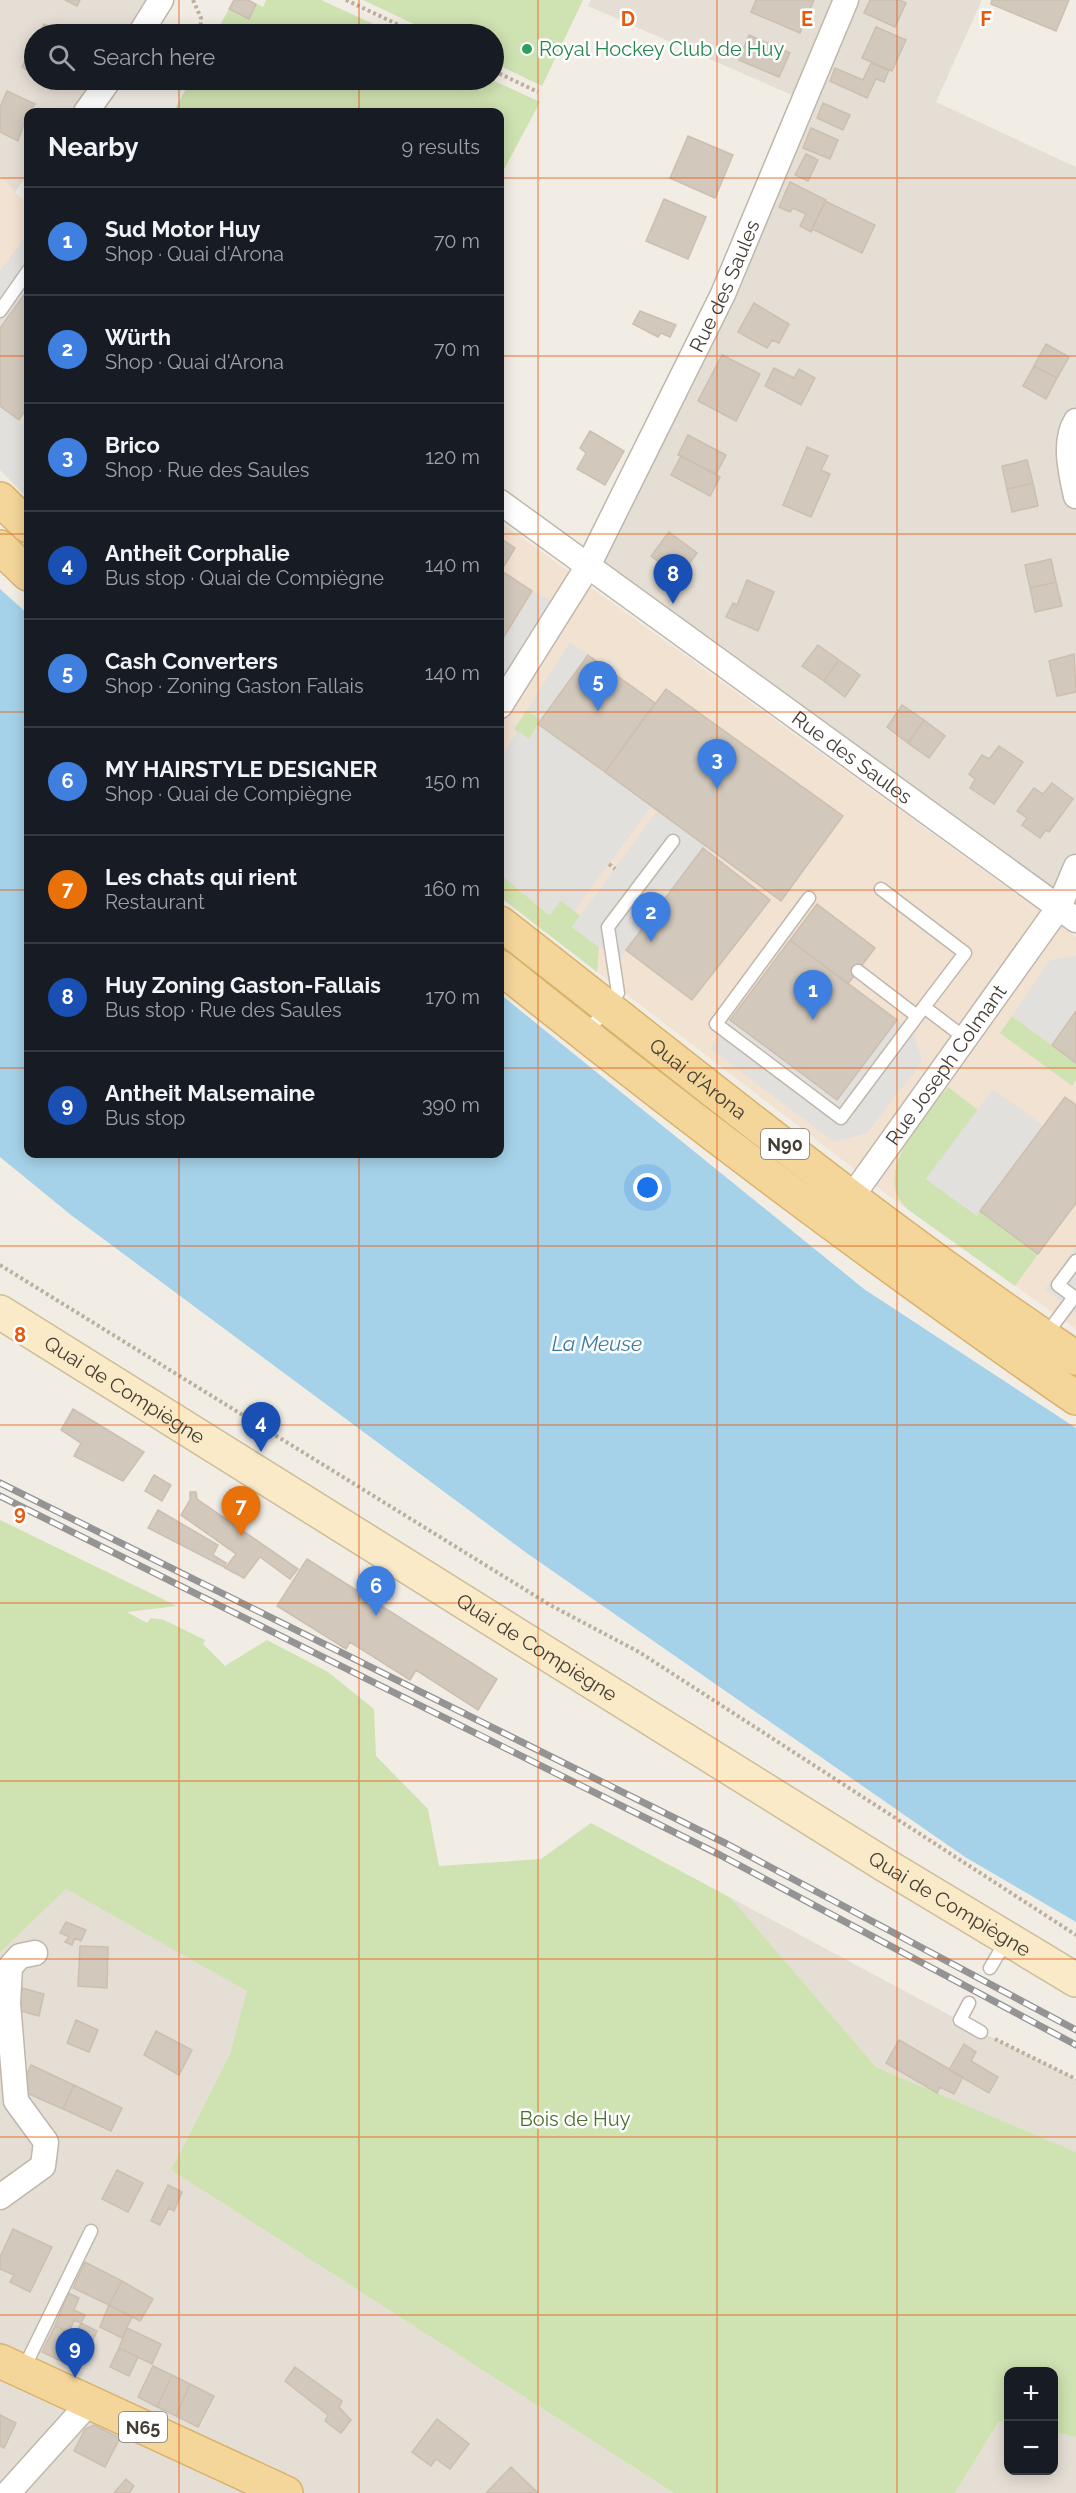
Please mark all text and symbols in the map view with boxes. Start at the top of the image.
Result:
text: D [621,7,635,31]
text: E [801,7,813,31]
text: F [980,7,992,31]
search box [24,24,504,90]
place label: Royal Hockey Club de Huy [539,37,784,61]
icon: search [45,41,78,74]
marker: Royal Hockey Club de Huy [520,42,534,56]
text: Search here [93,44,215,70]
text: Nearby [48,132,138,162]
text: 9 results [401,135,480,159]
text: Sud Motor Huy [105,216,260,242]
street label: Rue des Saules [684,216,765,356]
text: 1 [63,229,72,253]
text: 70 m [434,229,480,253]
text: Shop · Quai d'Arona [105,242,284,266]
text: Würth [105,324,171,350]
text: 2 [62,337,73,361]
text: 70 m [434,337,480,361]
text: Shop · Quai d'Arona [105,350,284,374]
text: Brico [105,432,160,458]
text: 3 [62,445,73,469]
text: 120 m [425,445,480,469]
text: Shop · Rue des Saules [105,458,309,482]
text: Antheit Corphalie [105,540,290,566]
text: 4 [62,553,73,577]
text: 140 m [425,553,480,577]
pin: 8 [654,554,692,604]
text: Bus stop · Quai de Compiègne [105,566,384,590]
text: Cash Converters [105,648,278,674]
text: 5 [62,661,73,685]
text: 140 m [425,661,480,685]
pin: 5 [578,662,618,711]
text: Shop · Zoning Gaston Fallais [105,674,364,698]
street label: Rue des Saules [787,706,917,809]
pin: 3 [698,740,736,789]
text: MY HAIRSTYLE DESIGNER [105,756,377,782]
text: 6 [61,769,74,793]
text: 150 m [425,769,480,793]
text: Shop · Quai de Compiègne [105,782,352,806]
text: Les chats qui rient [105,864,297,890]
text: 7 [62,877,73,901]
text: 160 m [424,877,480,901]
text: Restaurant [105,890,205,914]
pin: 2 [632,892,670,942]
pin: 1 [794,970,832,1020]
text: Huy Zoning Gaston-Fallais [105,972,381,998]
street label: Rue Joseph Colmant [880,980,1012,1150]
text: 8 [61,985,74,1009]
text: 170 m [425,985,480,1009]
text: Bus stop · Rue des Saules [105,998,342,1022]
street label: Quai d'Arona [645,1033,752,1124]
text: Antheit Malsemaine [105,1080,315,1106]
text: 9 [62,1093,73,1117]
text: 390 m [422,1093,480,1117]
text: Bus stop [105,1106,185,1130]
road number: N90 [761,1129,809,1159]
your location [633,1173,662,1202]
text: 8 [14,1323,26,1347]
street label: Quai de Compiègne [40,1331,210,1449]
water label: La Meuse [552,1331,642,1356]
pin: 4 [242,1402,280,1452]
pin: 7 [222,1486,260,1536]
text: 9 [14,1501,26,1525]
pin: 6 [356,1566,395,1616]
street label: Quai de Compiègne [452,1588,622,1707]
street label: Quai de Compiègne [864,1846,1035,1962]
park label: Bois de Huy [519,2107,631,2131]
pin: 9 [56,2328,94,2378]
map controls [1004,2367,1058,2475]
button: + [1004,2367,1058,2421]
road number: N65 [119,2412,167,2442]
button: − [1004,2421,1058,2475]

